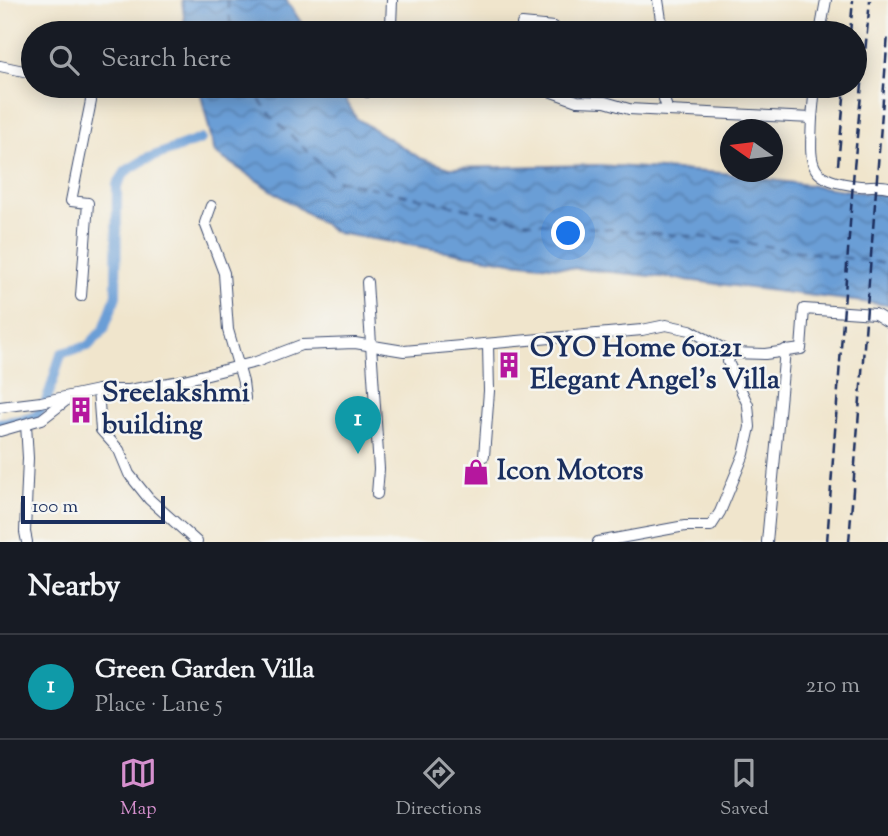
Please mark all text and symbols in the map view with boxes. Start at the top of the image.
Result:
search box [21,21,867,98]
icon: search [45,41,83,79]
text: Search here [101,41,231,78]
north arrow [720,119,783,182]
your location [551,216,585,250]
place label: OYO Home 60121 Elegant Angel's Villa [530,329,780,401]
building icon: OYO Home 60121 Elegant Angel's Villa [494,350,524,380]
place label: Sreelakshmi building [101,374,250,446]
building icon: Sreelakshmi building [66,395,96,425]
pin: 1 [335,396,381,454]
place label: Icon Motors [497,452,644,492]
shop icon: Icon Motors [461,457,491,487]
scale bar [21,493,164,525]
text: 100 m [32,494,78,521]
text: Nearby [28,566,120,609]
text: Green Garden Villa [95,652,315,689]
text: 1 [47,670,55,703]
text: 210 m [806,670,860,703]
text: Place · Lane 5 [95,689,223,722]
tab: Map [119,754,157,823]
tab: Directions [396,754,481,823]
tab: Saved [720,754,769,823]

